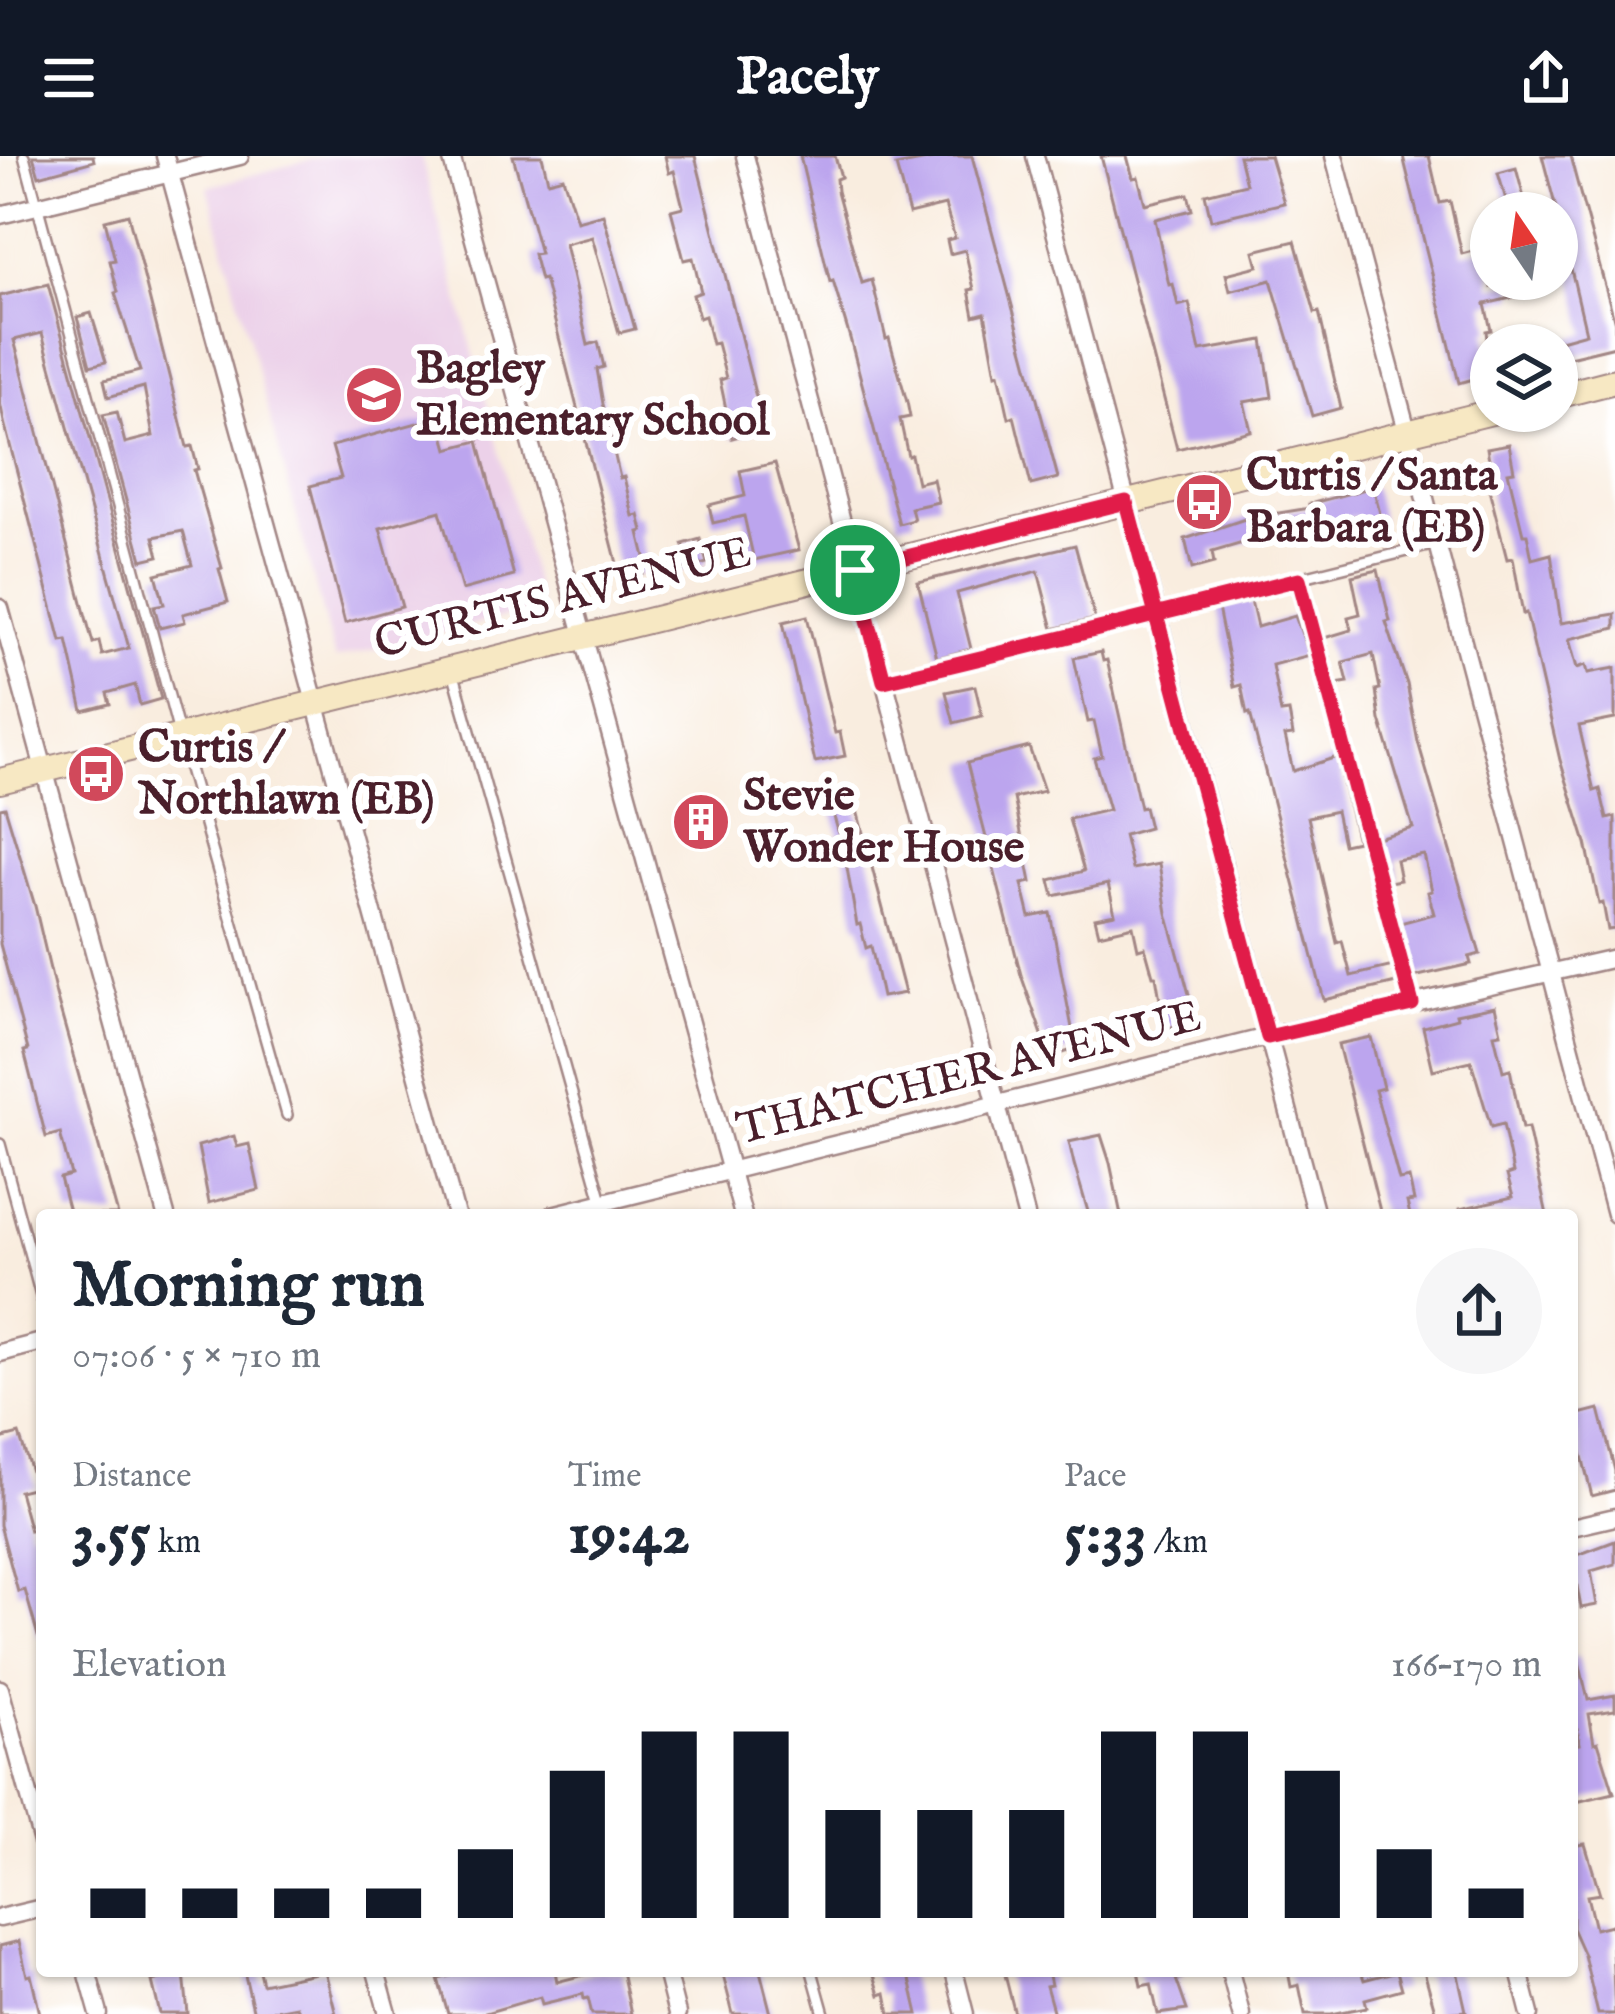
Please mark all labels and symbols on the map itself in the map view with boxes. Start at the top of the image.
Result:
north arrow [1470,192,1578,300]
place label: Bagley Elementary School [416,341,770,450]
school or university icon: Bagley Elementary School [343,364,405,426]
place label: Curtis / Santa Barbara (EB) [1246,448,1499,557]
bus stop icon: Curtis / Santa Barbara (EB) [1173,471,1235,533]
pin [804,519,906,621]
street label: CURTIS AVENUE [369,525,757,673]
place label: Curtis / Northlawn (EB) [137,720,434,829]
bus stop icon: Curtis / Northlawn (EB) [65,743,127,805]
place label: Stevie Wonder House [743,768,1025,877]
building icon: Stevie Wonder House [670,791,732,853]
street label: THATCHER AVENUE [731,989,1207,1159]

